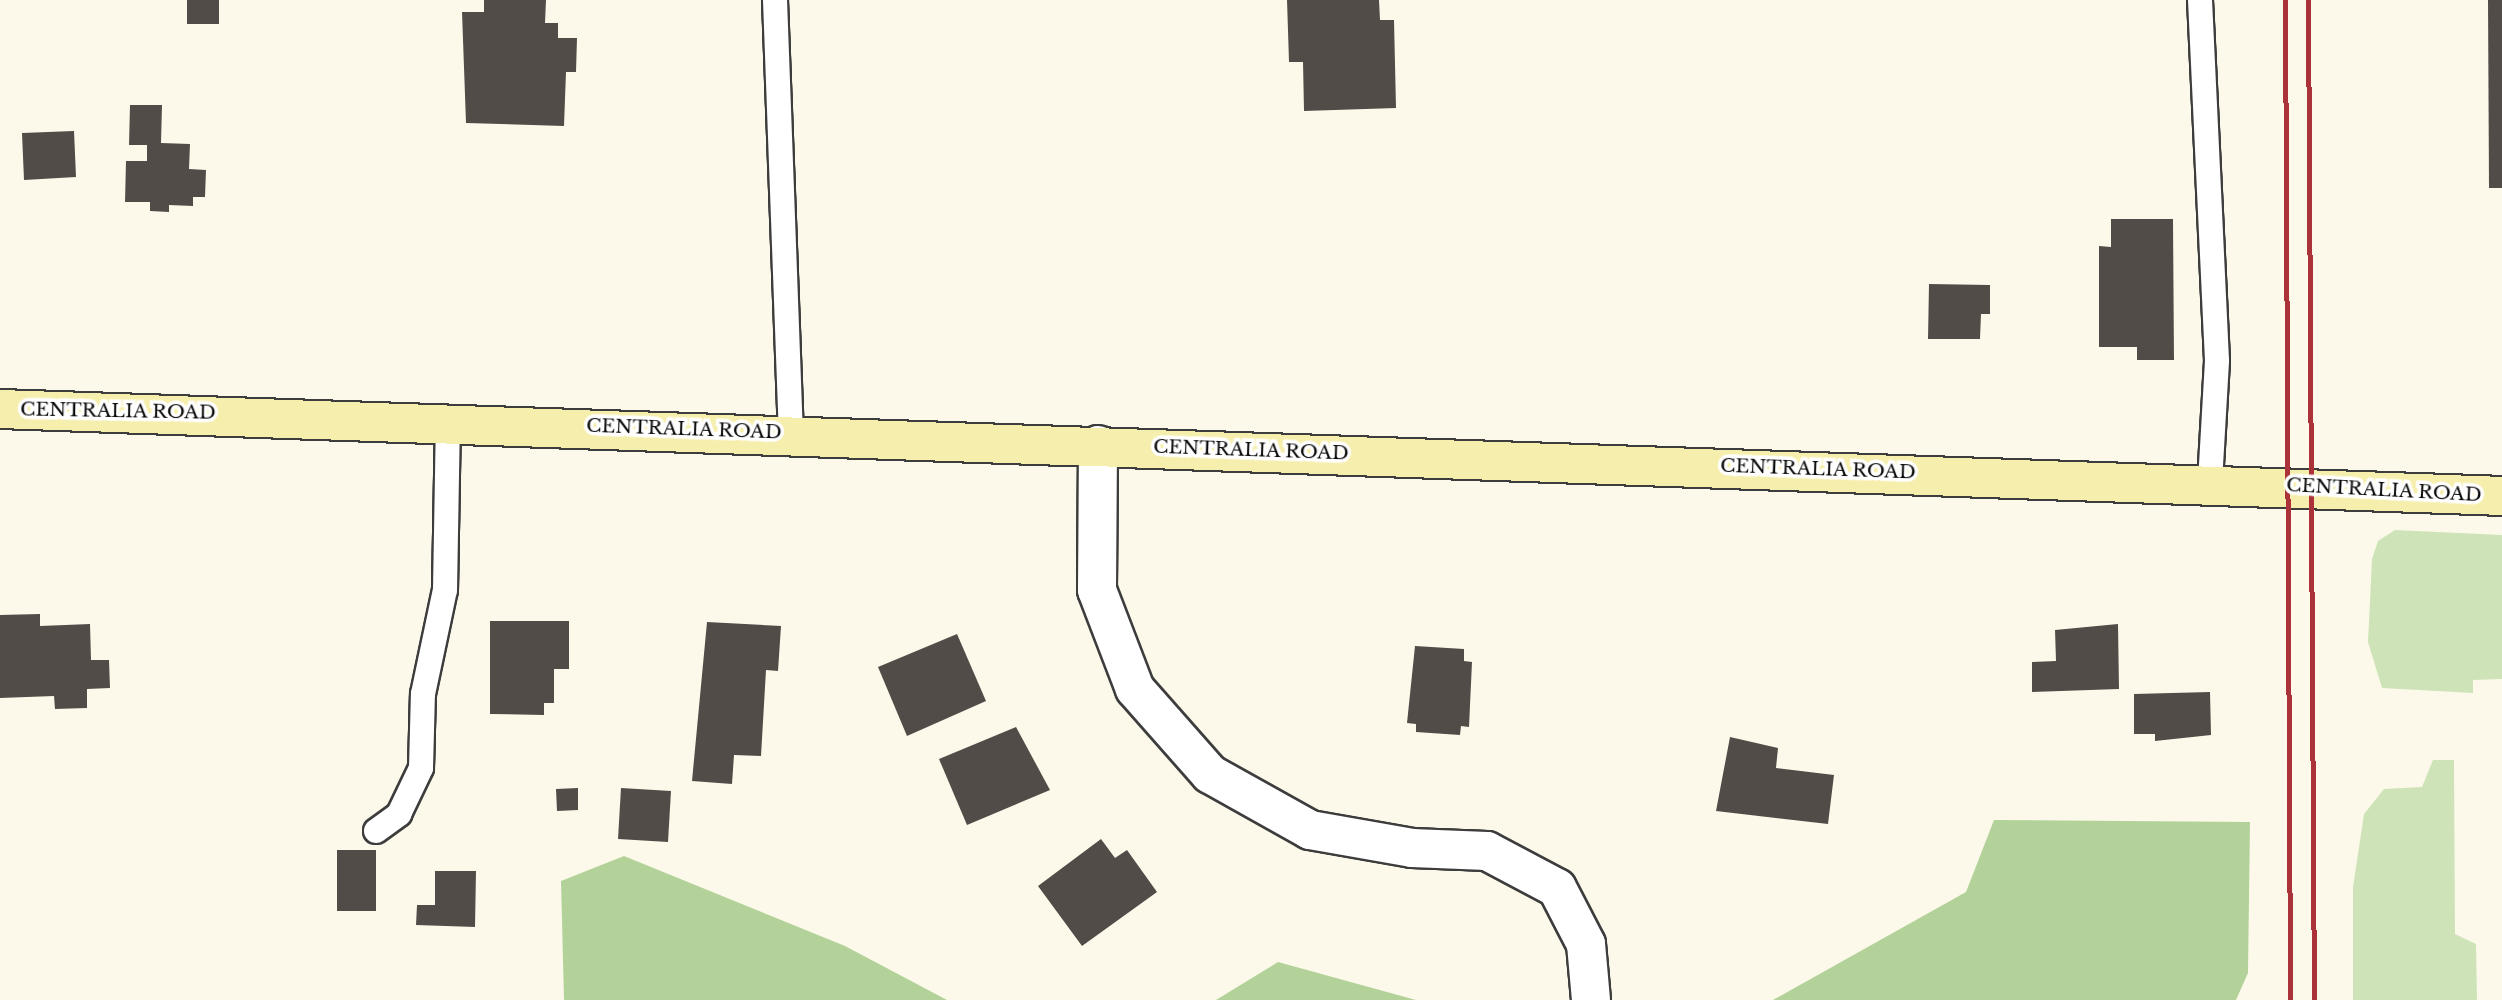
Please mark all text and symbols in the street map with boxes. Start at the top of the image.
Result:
street label: CENTRALIA ROAD [20,398,216,424]
street label: CENTRALIA ROAD [585,414,783,444]
street label: CENTRALIA ROAD [1152,435,1350,465]
street label: CENTRALIA ROAD [1719,454,1917,484]
street label: CENTRALIA ROAD [2285,473,2483,507]

